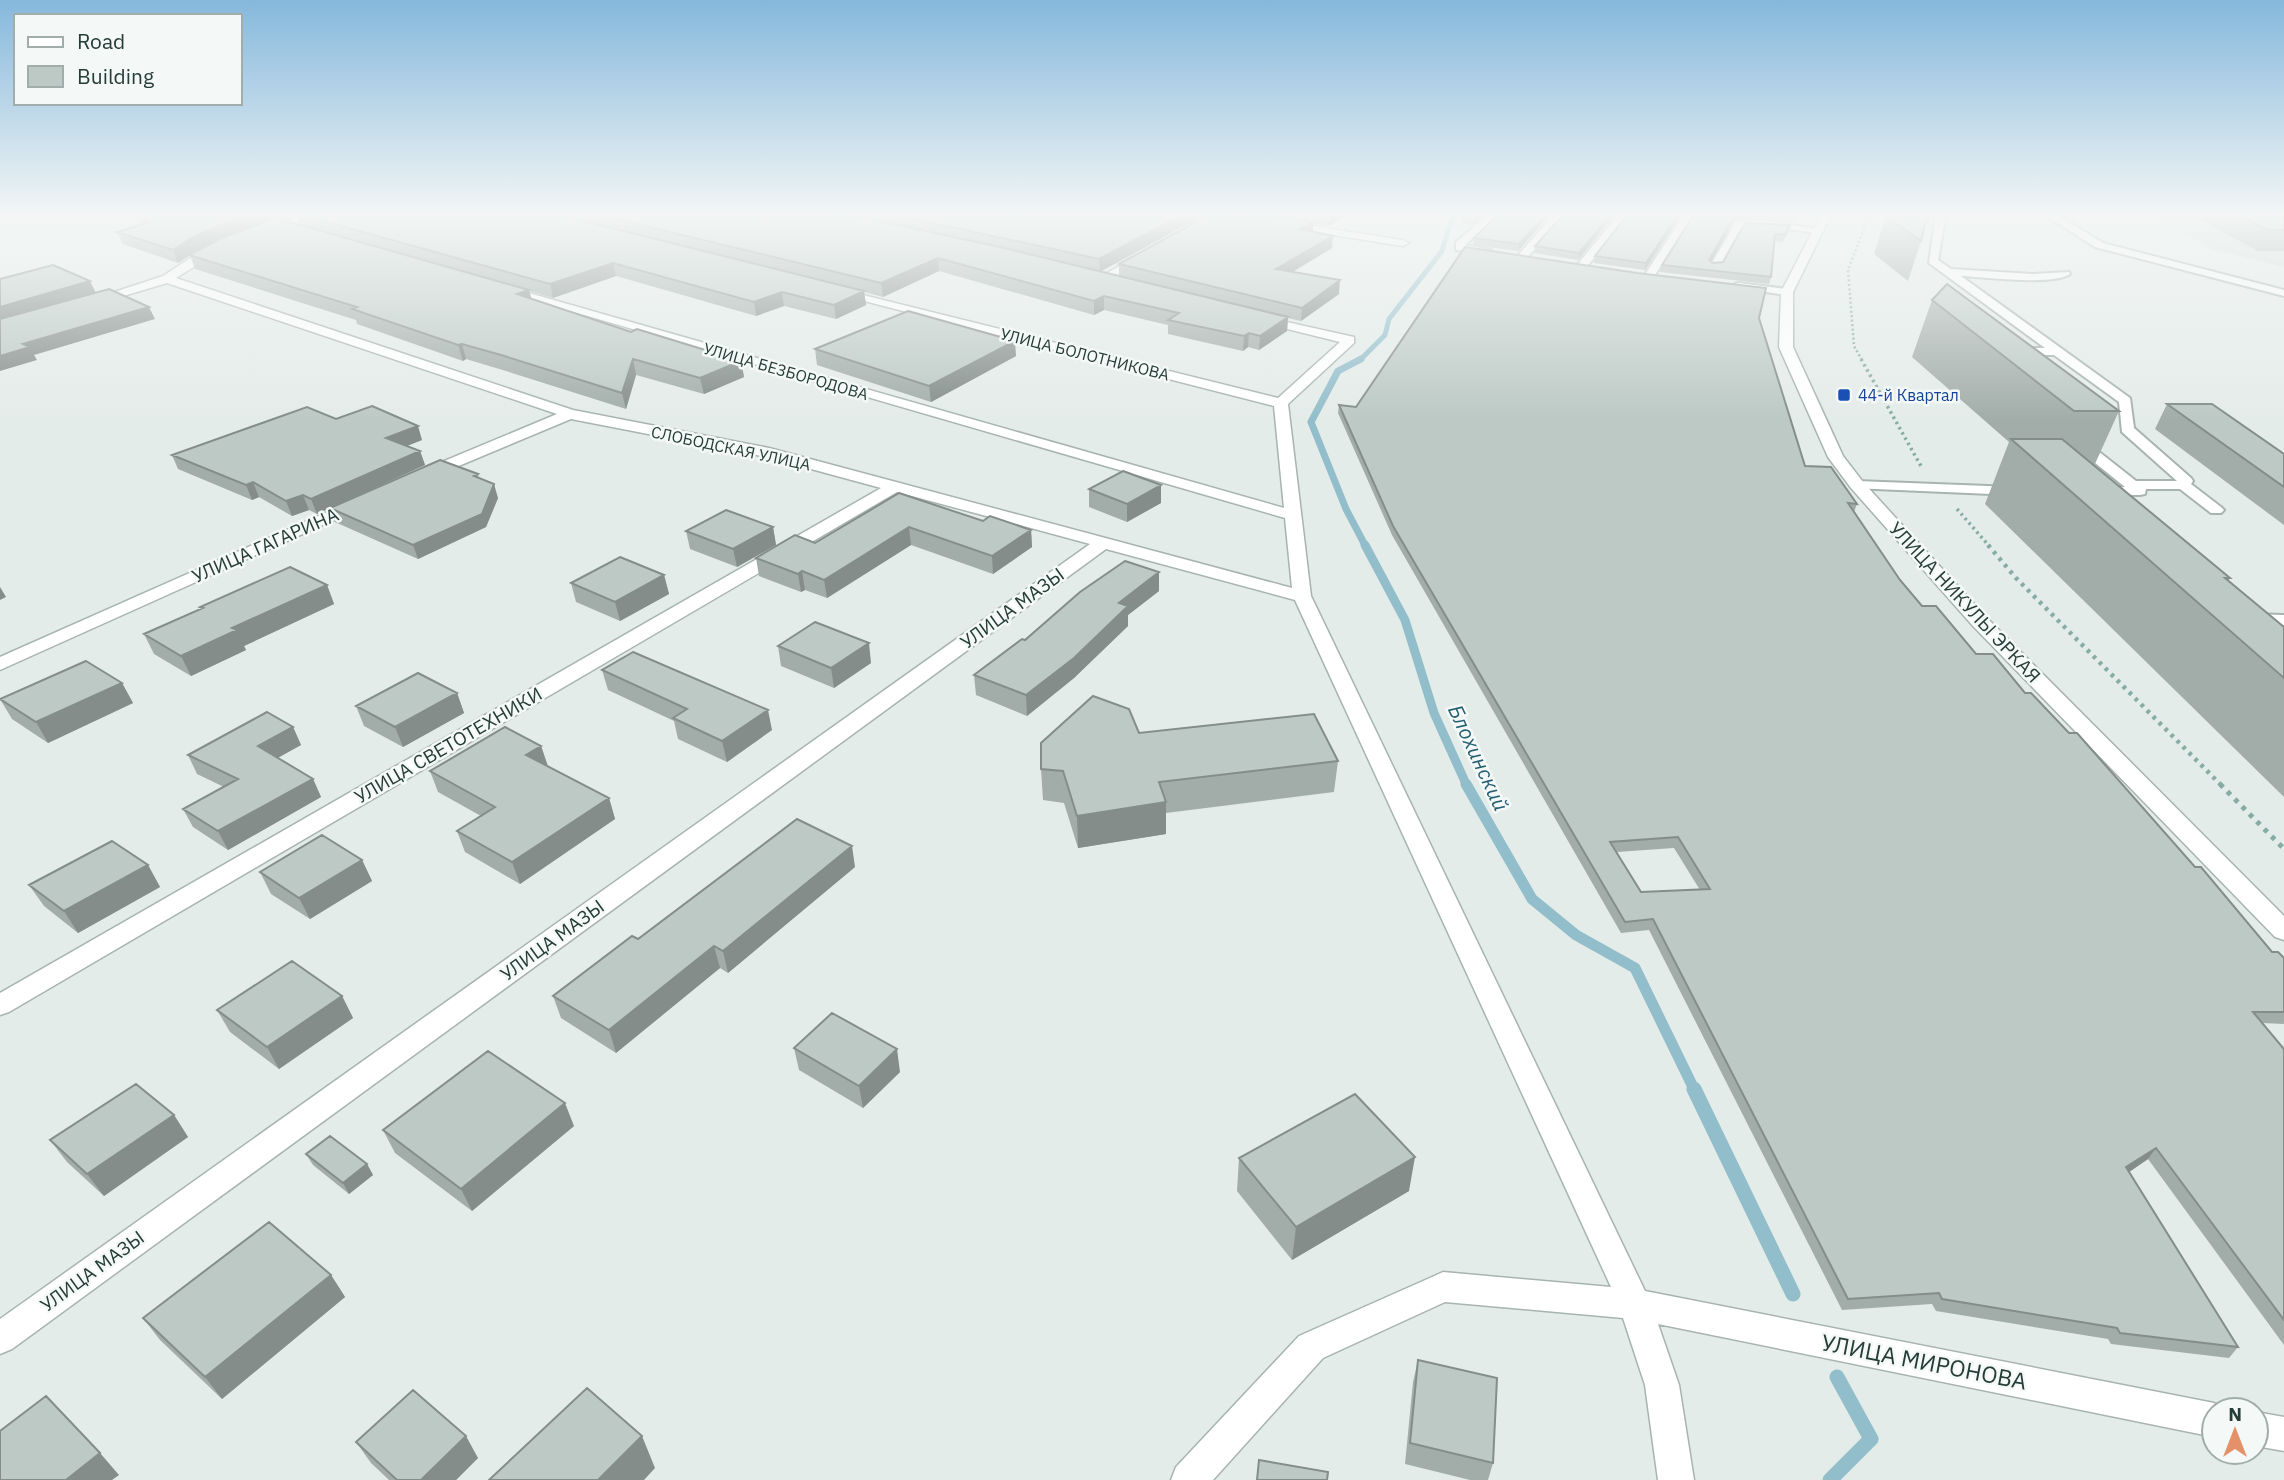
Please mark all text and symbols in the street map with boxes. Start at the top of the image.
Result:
legend [14,14,242,105]
text: Road [77,27,125,55]
text: Building [77,62,154,90]
street label: УЛИЦА БОЛОТНИКОВА [998,323,1172,385]
street label: УЛИЦА БЕЗБОРОДОВА [701,338,871,404]
place label: 44-й Квартал [1858,385,1959,405]
marker: 44-й Квартал [1836,387,1852,403]
street label: СЛОБОДСКАЯ УЛИЦА [650,421,812,475]
street label: УЛИЦА ГАГАРИНА [188,502,342,588]
street label: УЛИЦА НИКУЛЫ ЭРКАЯ [1884,516,2046,688]
street label: УЛИЦА МАЗЫ [955,562,1069,654]
street label: УЛИЦА СВЕТОТЕХНИКИ [350,681,546,809]
water label: Блохинский [1442,700,1516,815]
street label: УЛИЦА МАЗЫ [495,894,609,986]
street label: УЛИЦА МАЗЫ [35,1225,149,1317]
street label: УЛИЦА МИРОНОВА [1819,1326,2030,1396]
north arrow [2200,1396,2270,1466]
text: N [2228,1402,2242,1426]

